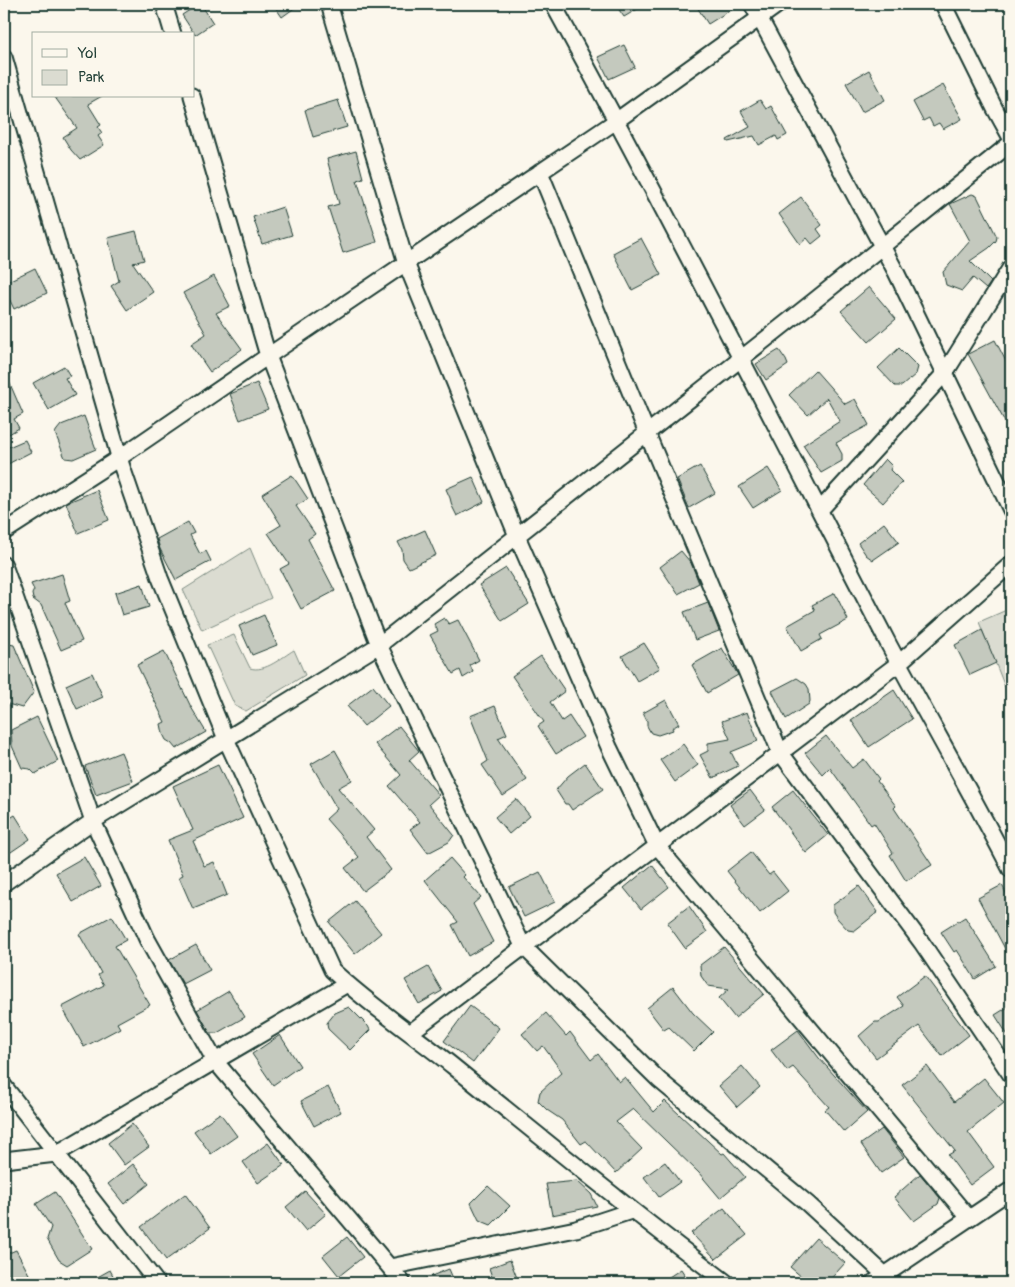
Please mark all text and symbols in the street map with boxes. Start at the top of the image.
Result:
legend [32,32,195,98]
text: Yol [77,44,97,63]
text: Park [78,68,105,87]

